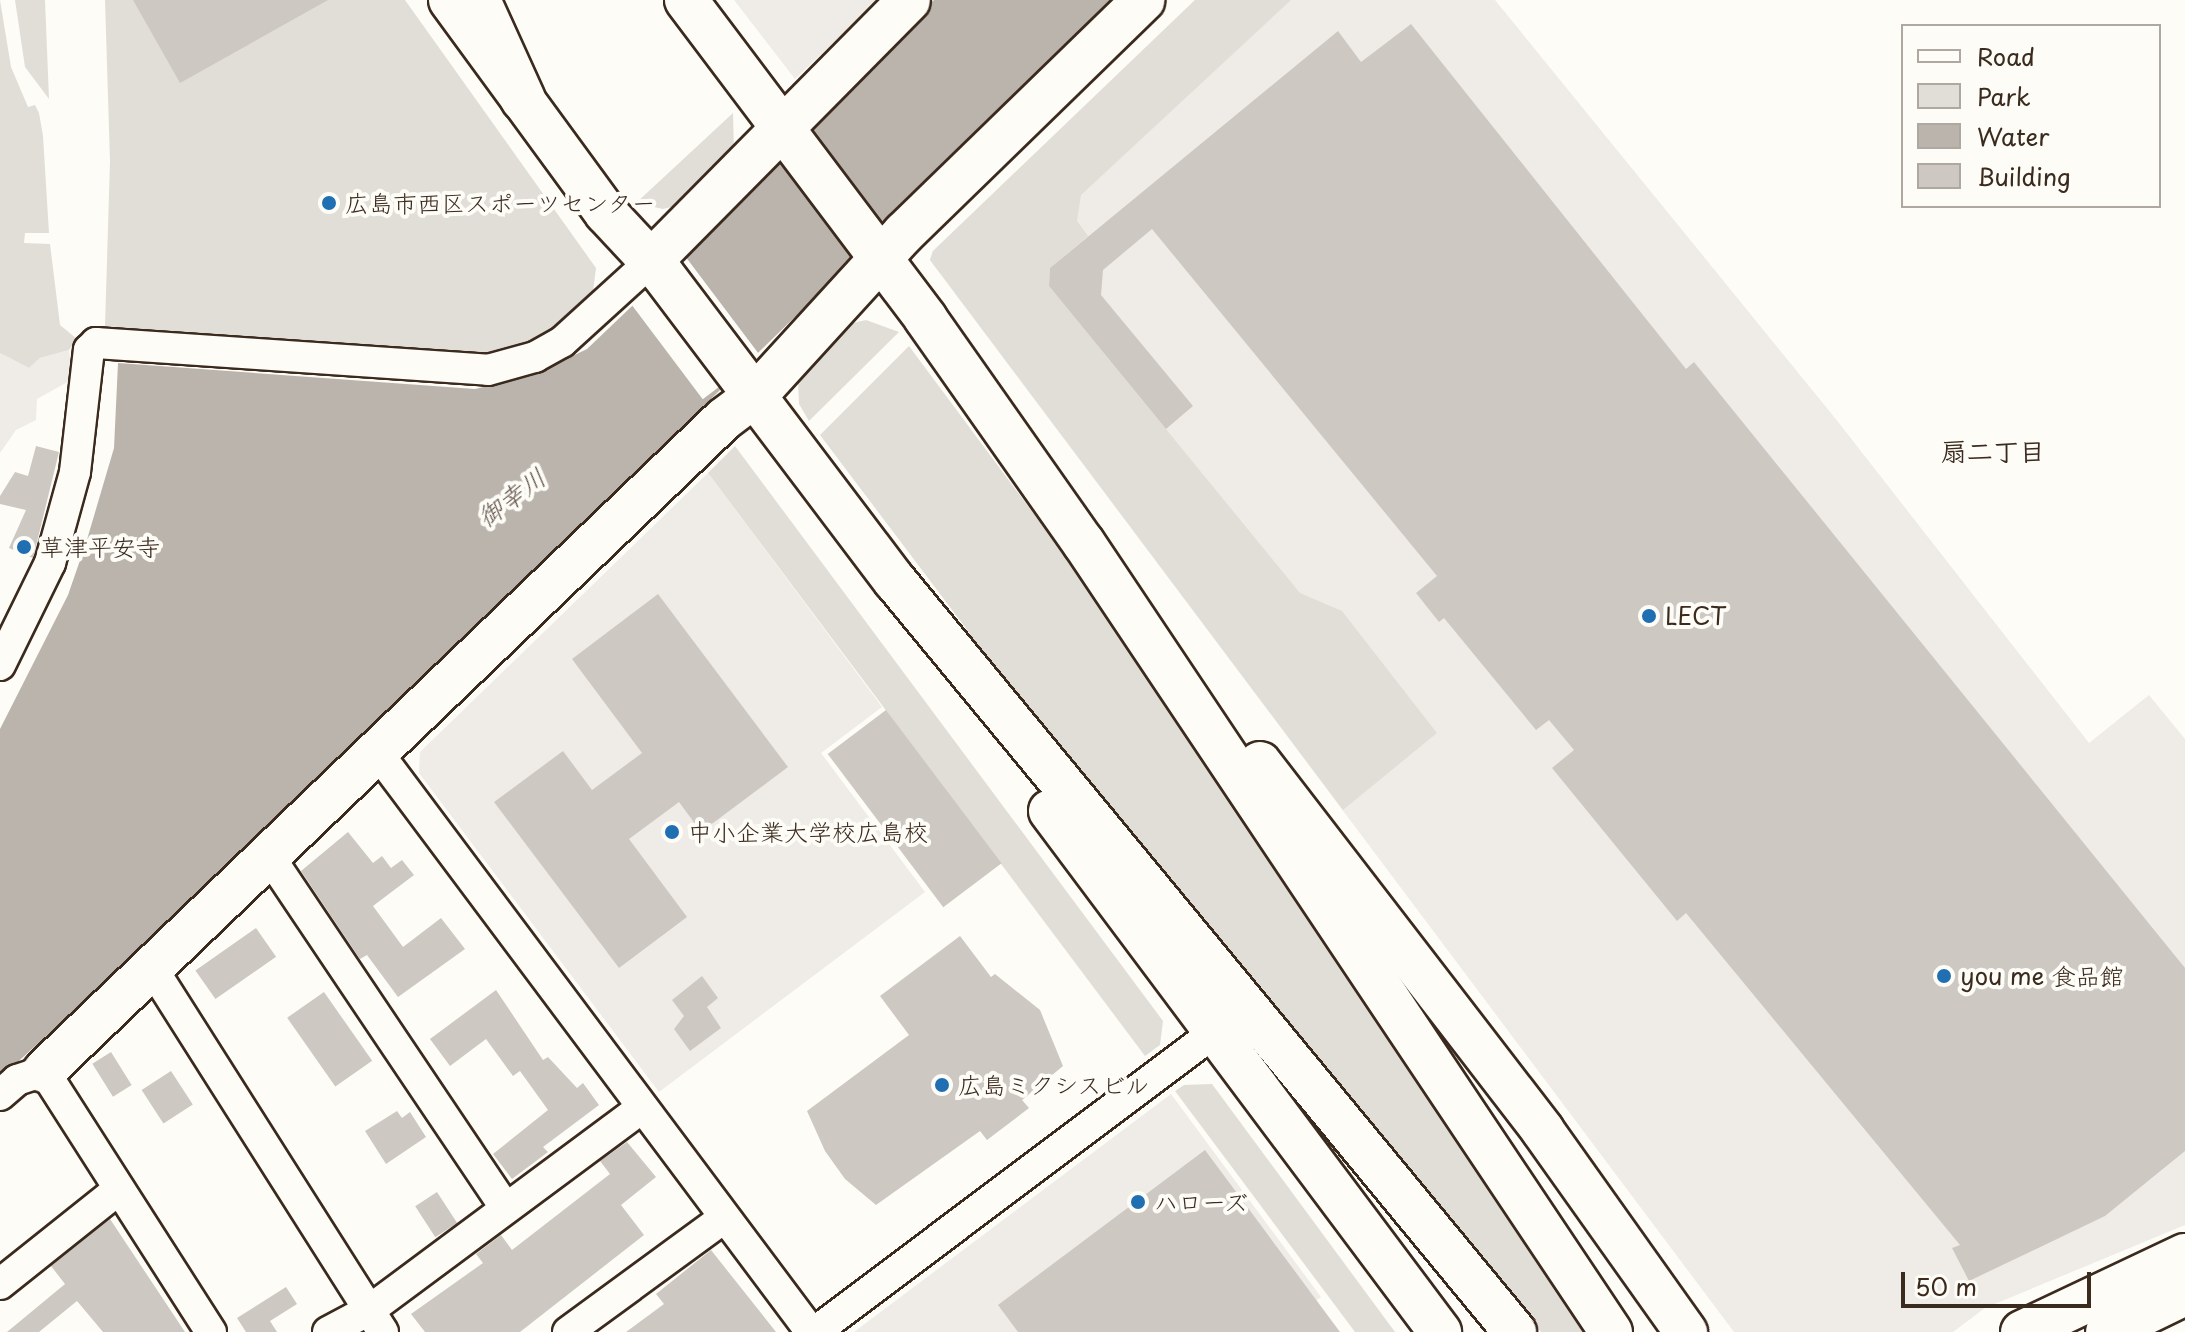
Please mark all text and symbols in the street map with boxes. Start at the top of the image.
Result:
legend [1901,24,2161,208]
text: Road [1977,38,2035,74]
text: Park [1977,78,2031,114]
text: Water [1977,118,2049,154]
text: Building [1977,158,2071,194]
place label: 広島市西区スポーツセンター [345,189,657,217]
marker: 広島市西区スポーツセンター [320,194,338,212]
district label: 扇二丁目 [1941,435,2045,467]
water label: 御幸川 [470,461,552,533]
place label: 草津平安寺 [40,533,160,561]
marker: 草津平安寺 [15,538,33,556]
place label: LECT [1665,602,1727,630]
marker: LECT [1640,607,1658,625]
place label: 中小企業大学校広島校 [688,818,928,846]
marker: 中小企業大学校広島校 [663,823,681,841]
place label: you me 食品館 [1960,962,2123,990]
marker: you me 食品館 [1935,967,1953,985]
place label: 広島ミクシスビル [958,1071,1150,1099]
marker: 広島ミクシスビル [933,1076,951,1094]
place label: ハローズ [1154,1188,1250,1216]
marker: ハローズ [1129,1193,1147,1211]
scale bar [1905,1256,2095,1306]
text: 50 m [1915,1268,1977,1304]

